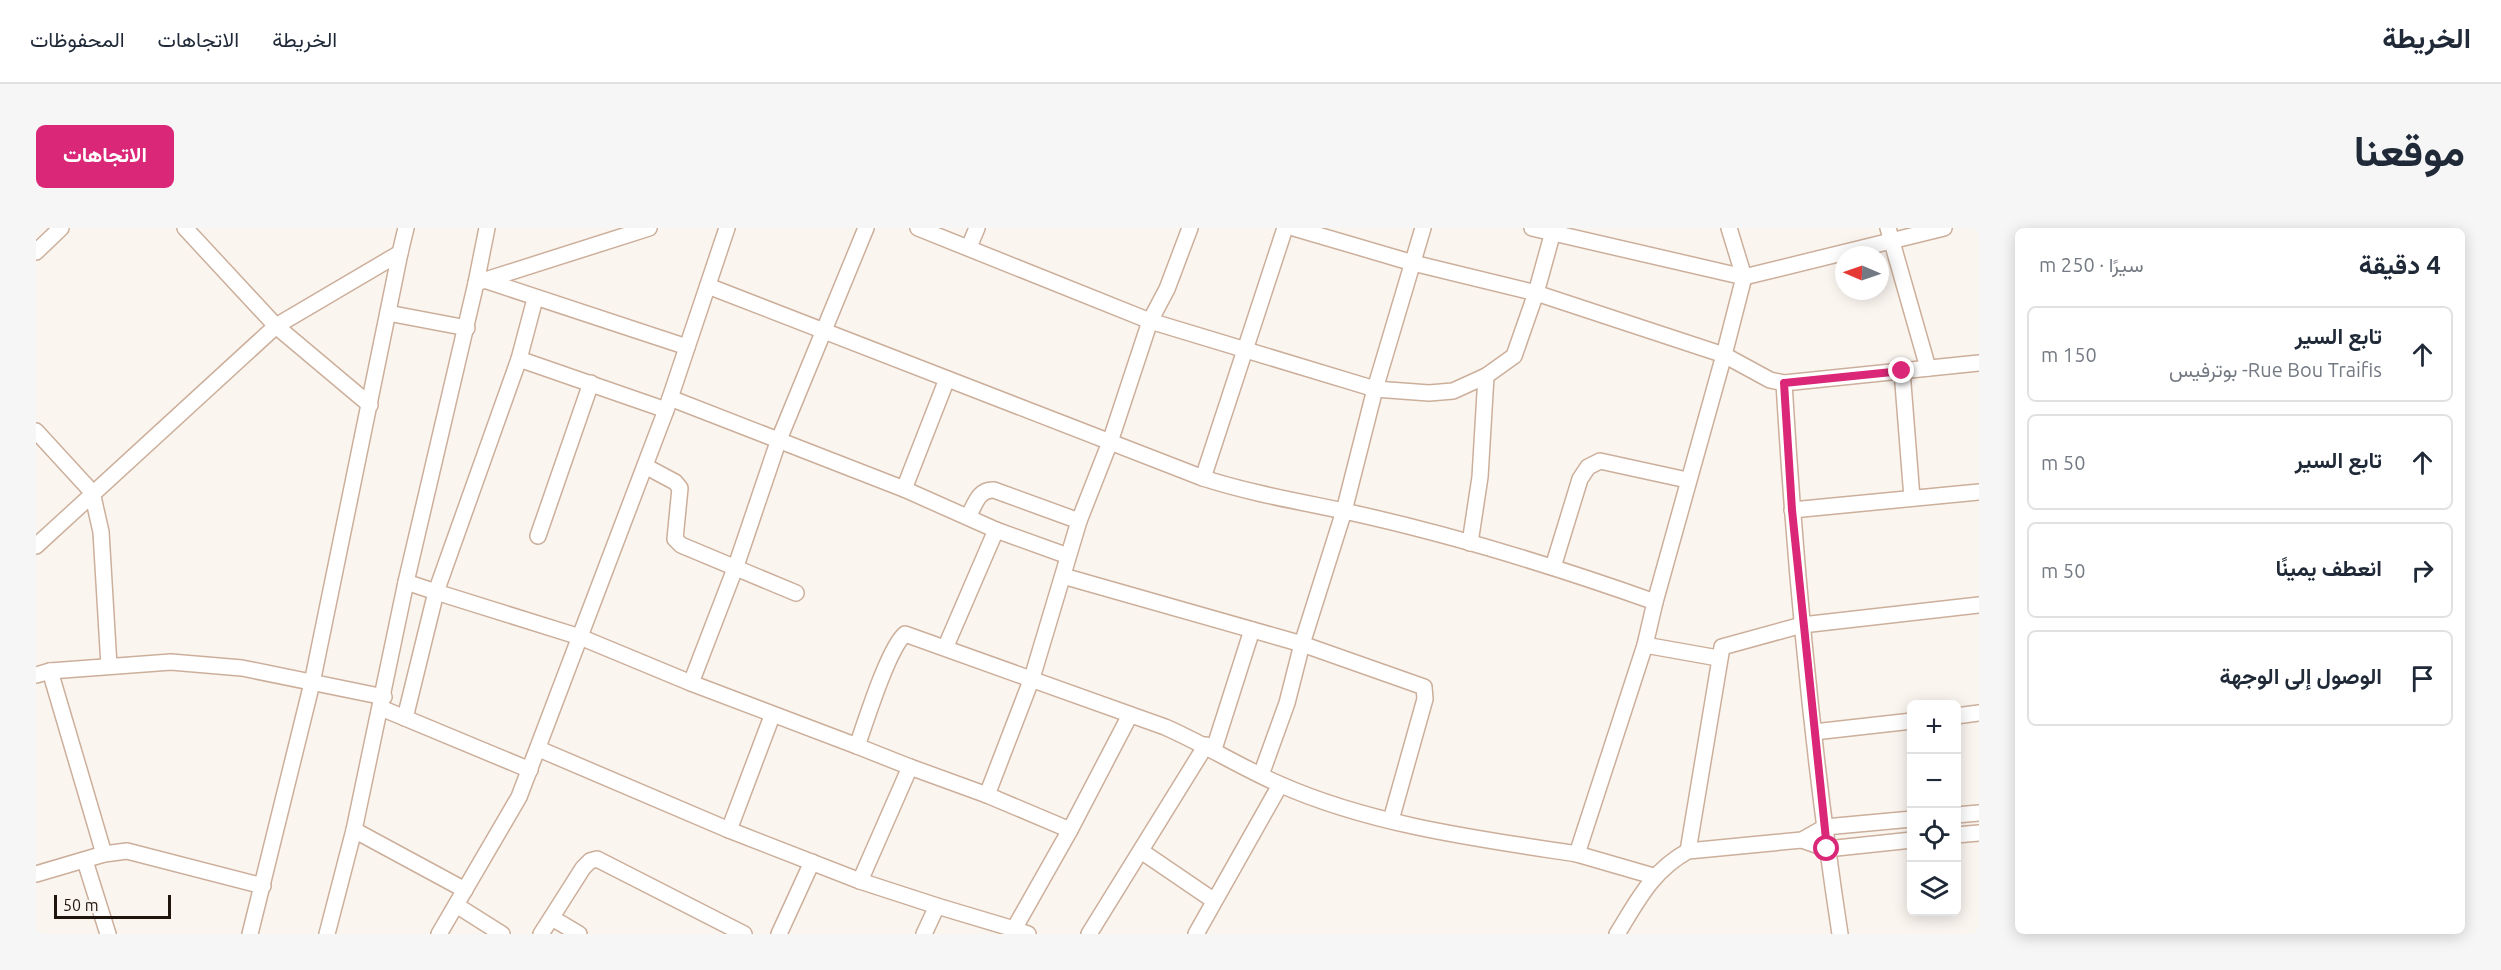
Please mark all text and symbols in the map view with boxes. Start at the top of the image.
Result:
text: الخريطة [2382,22,2471,53]
text: المحفوظات [30,27,125,51]
text: الاتجاهات [158,27,239,51]
text: الخريطة [272,27,337,51]
button: الاتجاهات [36,125,174,188]
text: موقعنا [2354,127,2465,174]
north arrow [1835,246,1889,300]
text: 4 دقيقة [2359,250,2441,279]
text: سيرًا · 250 m [2039,253,2144,276]
text: تابع السير [2295,323,2382,348]
icon: ahead [2406,338,2439,371]
text: 150 m [2041,343,2097,366]
route end [1888,357,1914,383]
text: Rue Bou Traifis- بوترفيس [2169,358,2382,381]
icon: ahead [2406,446,2439,479]
text: تابع السير [2295,447,2382,472]
text: 50 m [2041,451,2085,474]
icon: right [2406,554,2439,587]
text: انعطف يمينًا [2275,555,2382,580]
text: 50 m [2041,559,2085,582]
icon: arrive [2406,662,2439,695]
text: الوصول إلى الوجهة [2219,663,2382,688]
map controls [1907,700,1961,916]
button: + [1907,700,1961,754]
button: − [1907,754,1961,808]
button: locate [1907,808,1961,862]
route start [1813,835,1839,861]
button: layers [1907,862,1961,916]
scale bar [54,892,171,920]
text: 50 m [63,896,99,914]

